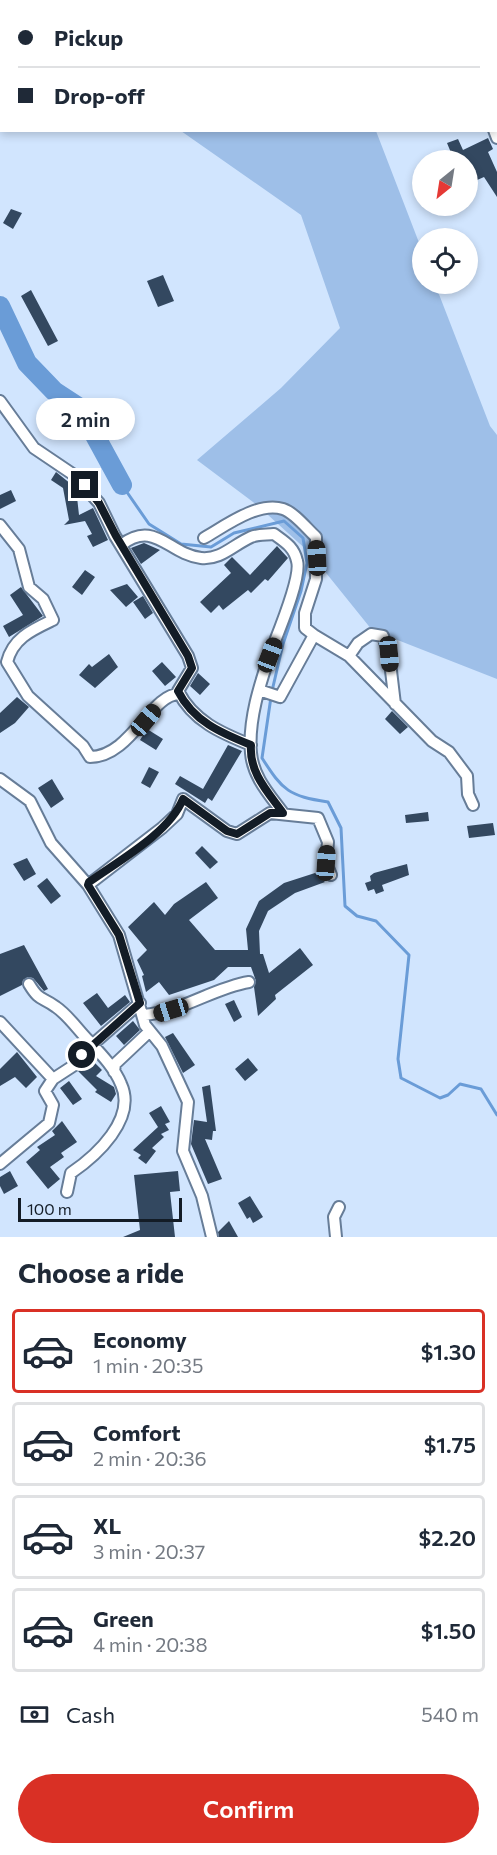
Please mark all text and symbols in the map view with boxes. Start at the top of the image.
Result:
text: Pickup [54,24,123,51]
text: Drop-off [54,82,145,109]
north arrow [412,150,478,216]
map controls [412,150,478,294]
button: locate [412,228,478,294]
callout: 2 min [36,398,134,440]
text: 2 min [61,407,110,431]
route end [71,471,98,498]
car [307,540,327,576]
car [255,635,285,675]
car [378,635,400,673]
car [128,700,164,740]
car [316,844,336,882]
car [151,996,191,1024]
route start [68,1041,95,1068]
scale bar [18,1195,182,1222]
text: 100 m [27,1199,72,1218]
text: Choose a ride [18,1256,184,1289]
icon: car [21,1324,75,1378]
text: Economy [93,1326,187,1353]
text: $1.30 [421,1338,476,1365]
text: 1 min · 20:35 [93,1353,204,1377]
icon: car [21,1417,75,1471]
text: Comfort [93,1419,181,1446]
text: $1.75 [424,1431,476,1458]
text: 2 min · 20:36 [93,1446,207,1470]
icon: car [21,1510,75,1564]
text: XL [93,1512,121,1539]
text: $2.20 [419,1524,476,1551]
text: 3 min · 20:37 [93,1539,205,1563]
icon: car [21,1603,75,1657]
text: Green [93,1605,154,1632]
text: $1.50 [421,1617,476,1644]
text: 4 min · 20:38 [93,1632,208,1656]
icon: cash [18,1698,51,1731]
text: Cash [66,1701,115,1728]
text: 540 m [421,1702,479,1726]
button: Confirm [18,1774,479,1843]

